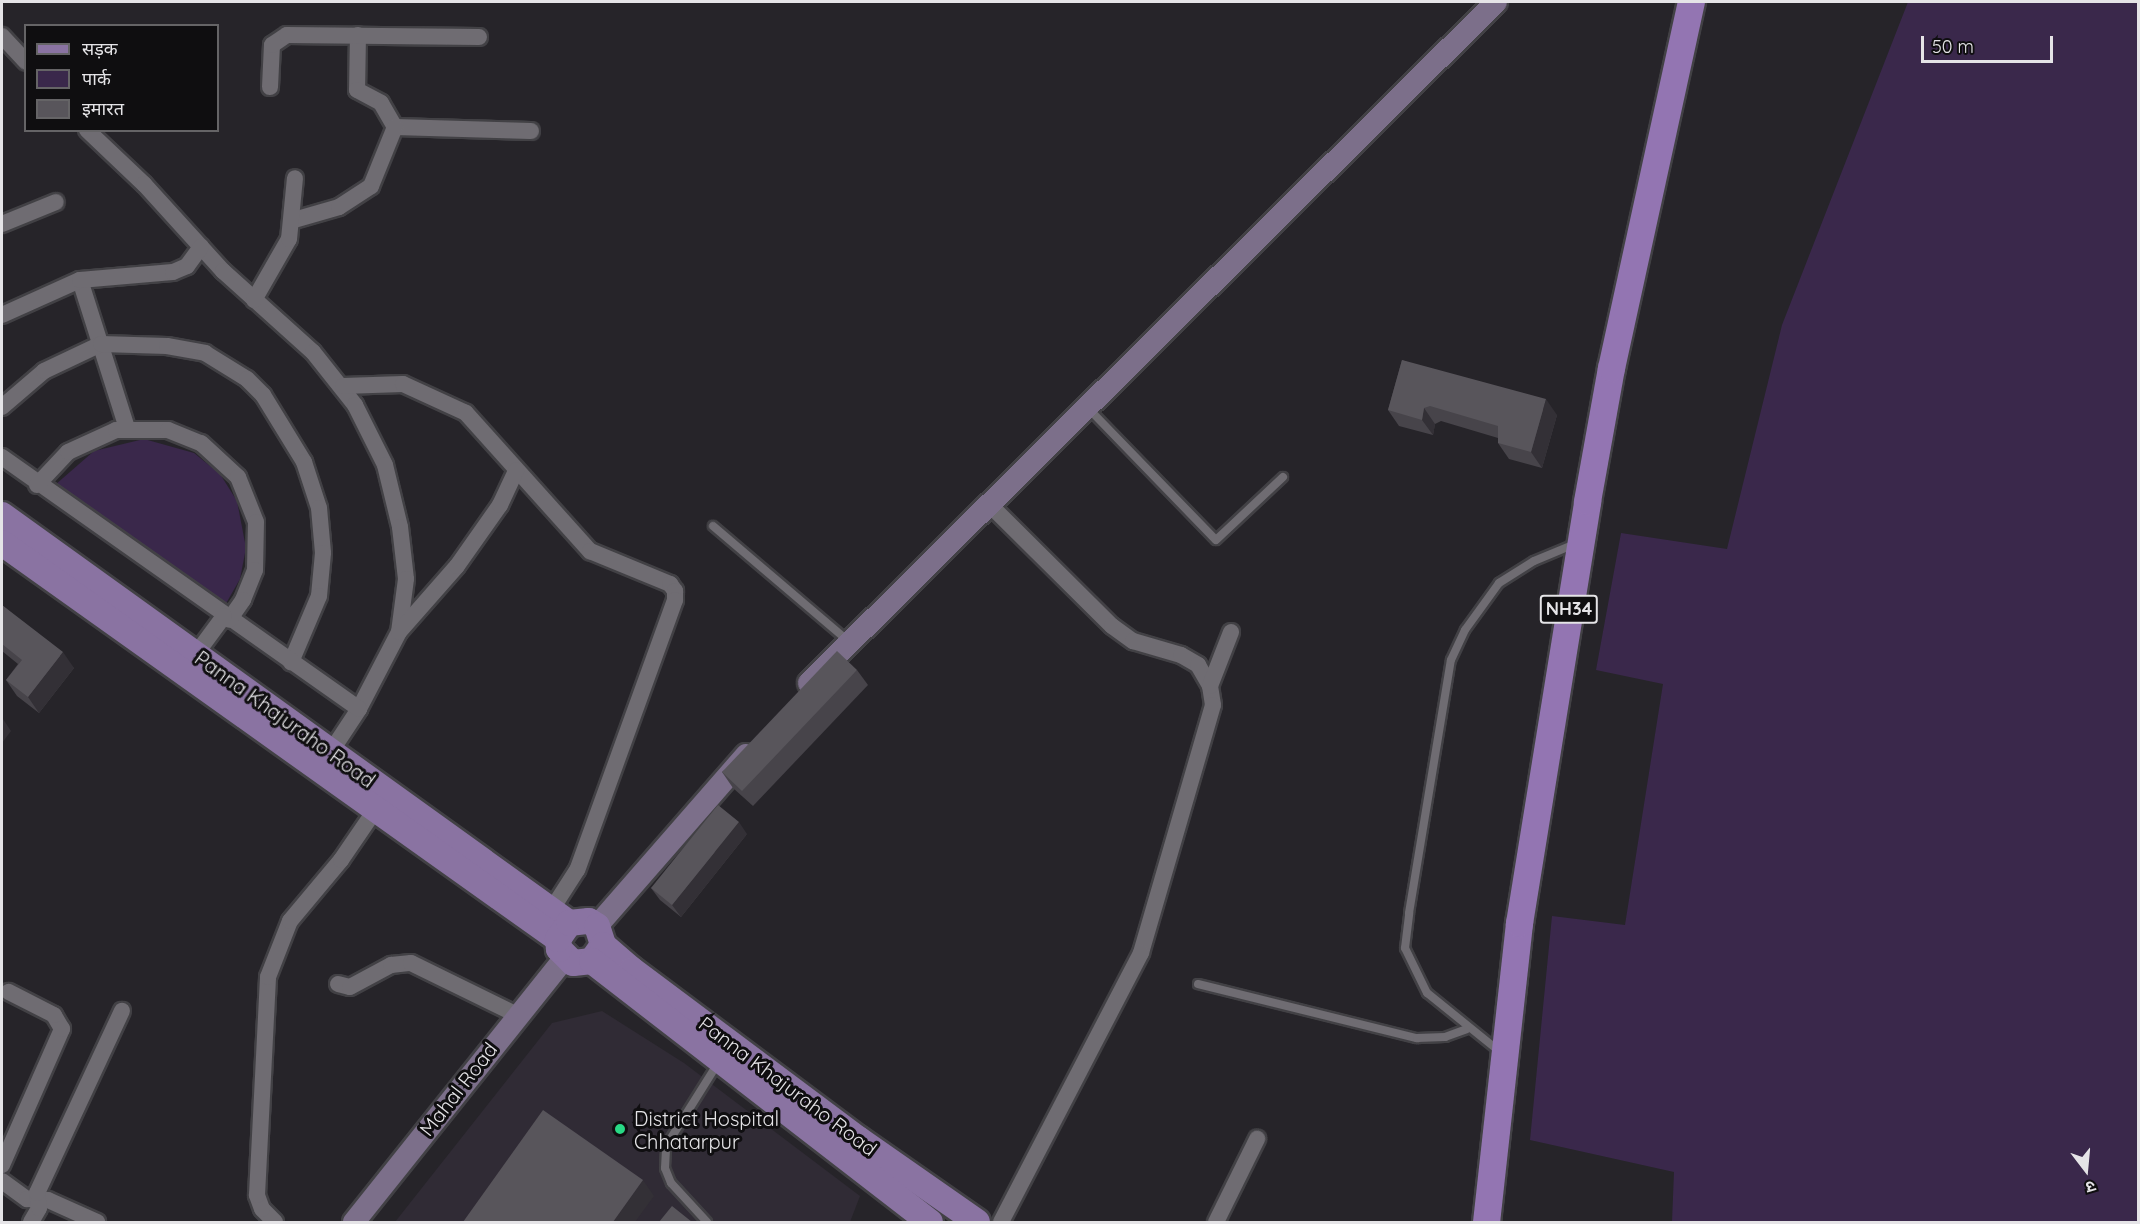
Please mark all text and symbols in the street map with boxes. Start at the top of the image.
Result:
legend [24,24,219,132]
scale bar [1924,24,2056,62]
text: 50 m [1932,35,1974,58]
text: सड़क [82,37,118,60]
text: पार्क [82,67,111,90]
text: इमारत [82,97,124,120]
road number: NH34 [1539,594,1599,624]
street label: Panna Khajuraho Road [190,646,380,792]
street label: Panna Khajuraho Road [694,1011,882,1161]
street label: Mahal Road [414,1038,502,1140]
place label: District Hospital Chhatarpur [634,1106,779,1153]
marker: District Hospital Chhatarpur [611,1120,629,1138]
north arrow [2056,1140,2116,1200]
text: उ [2084,1176,2098,1198]

